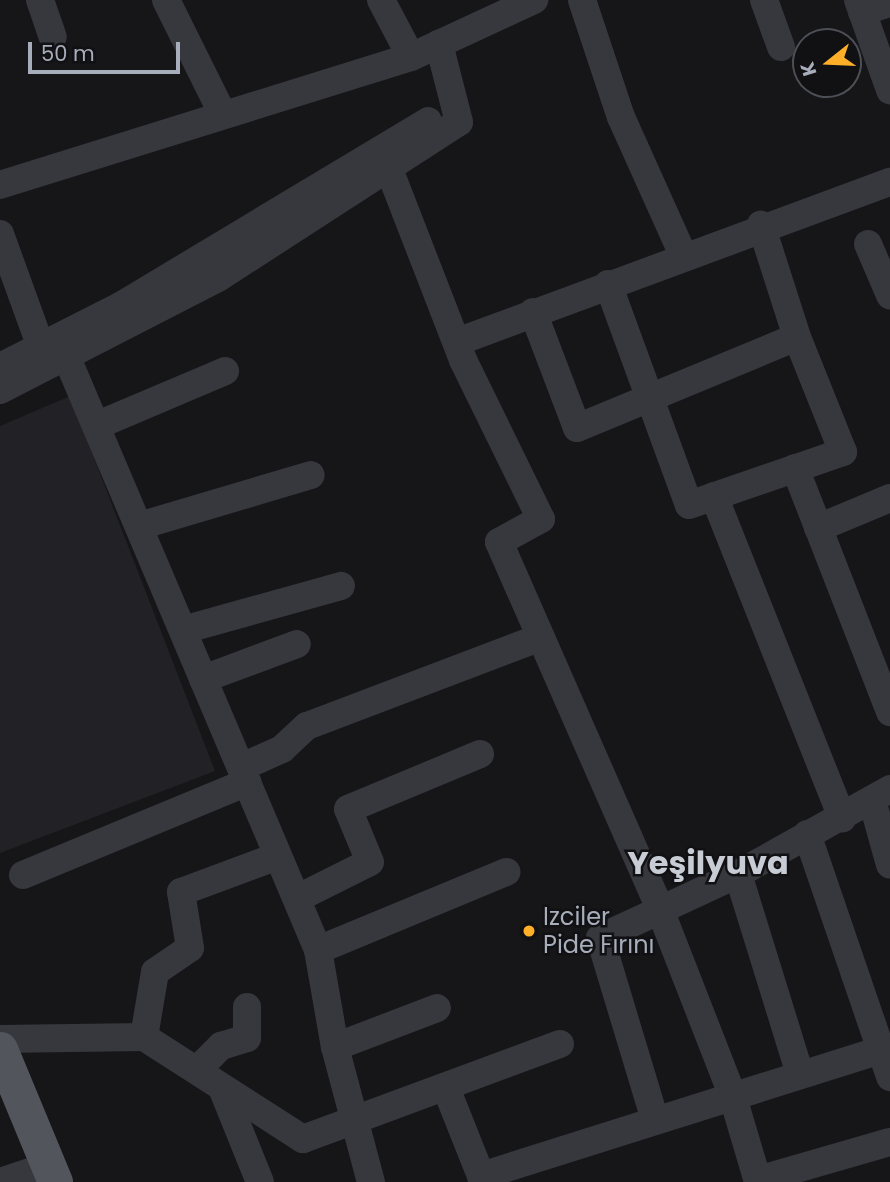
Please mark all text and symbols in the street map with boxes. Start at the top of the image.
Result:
scale bar [32,28,184,72]
north arrow [792,28,862,98]
text: 50 m [41,39,95,68]
text: K [794,59,823,79]
district label: Yeşilyuva [627,844,789,882]
place label: Izciler Pide Fırını [543,903,654,959]
marker: Izciler Pide Fırını [521,923,537,939]

